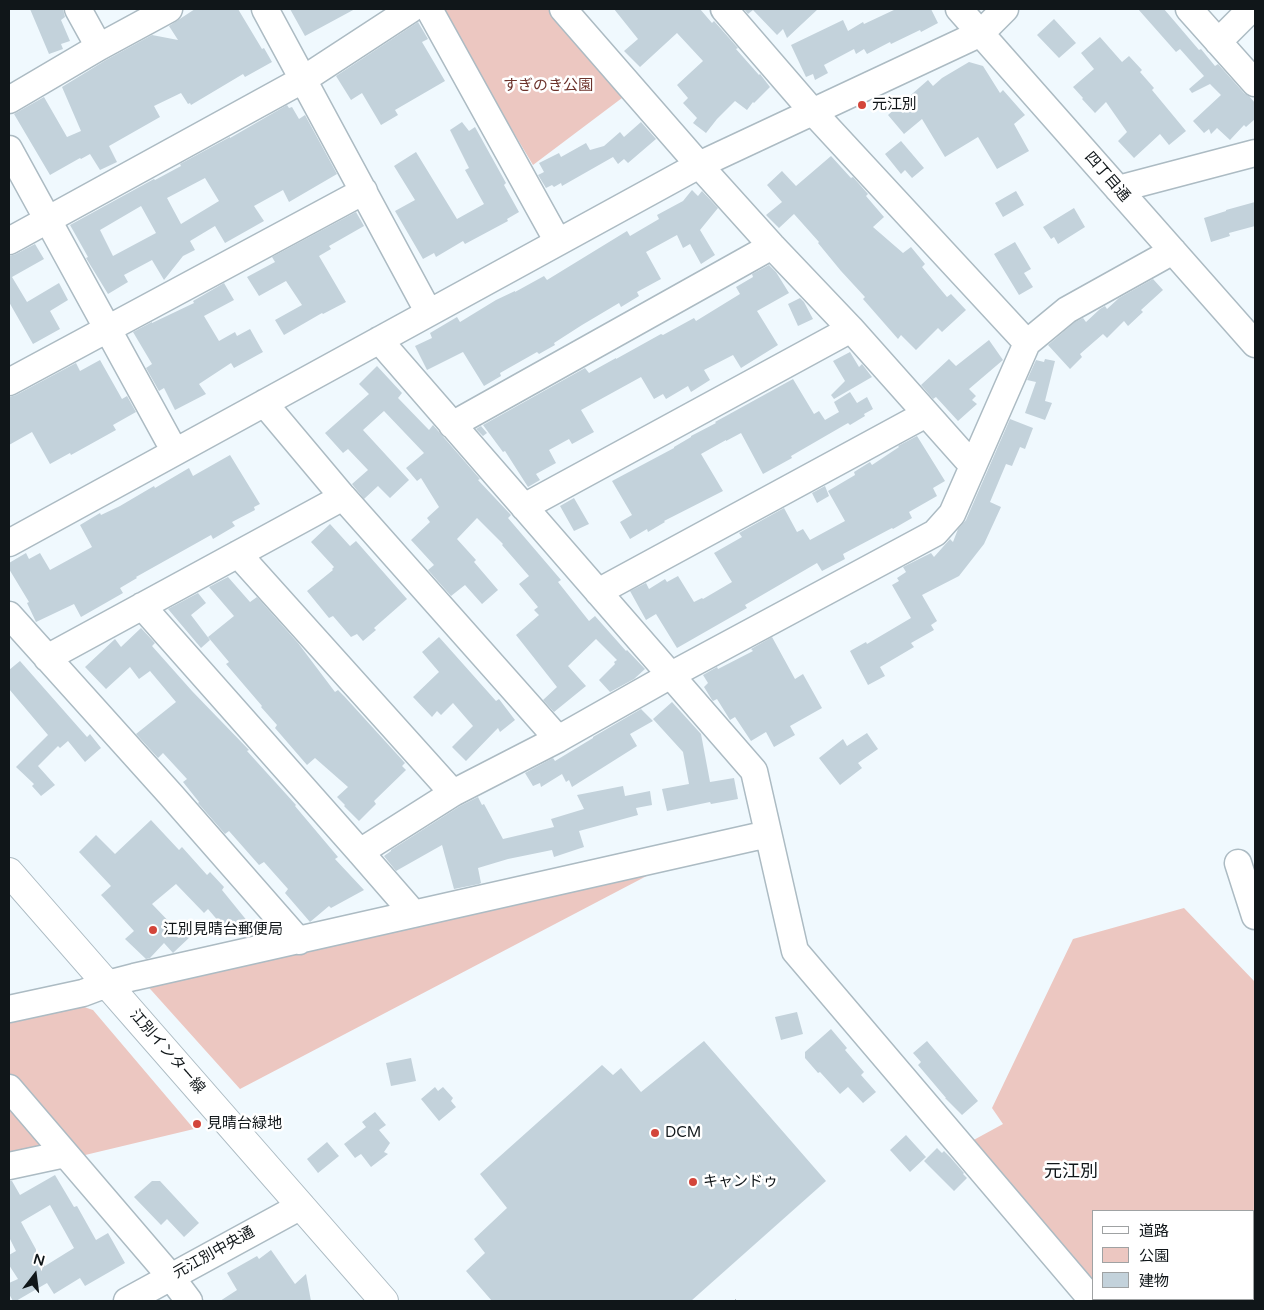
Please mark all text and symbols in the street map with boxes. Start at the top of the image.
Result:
park label: すぎのき公園 [503,77,593,95]
place label: 元江別 [872,96,917,114]
marker: 元江別 [856,99,868,111]
street label: 四丁目通 [1081,148,1133,206]
place label: 江別見晴台郵便局 [163,921,283,939]
marker: 江別見晴台郵便局 [147,924,159,936]
street label: 江別インター線 [126,1006,208,1098]
place label: 見晴台緑地 [207,1115,282,1133]
marker: 見晴台緑地 [191,1118,203,1130]
place label: DCM [665,1124,701,1142]
marker: DCM [649,1127,661,1139]
district label: 元江別 [1044,1161,1098,1183]
place label: キャンドゥ [703,1173,778,1191]
marker: キャンドゥ [687,1176,699,1188]
legend [1092,1210,1254,1300]
text: 道路 [1139,1222,1169,1240]
street label: 元江別中央通 [170,1223,258,1283]
text: 公園 [1139,1247,1169,1265]
north arrow [10,1250,60,1300]
text: N [31,1250,47,1270]
text: 建物 [1139,1272,1169,1290]

